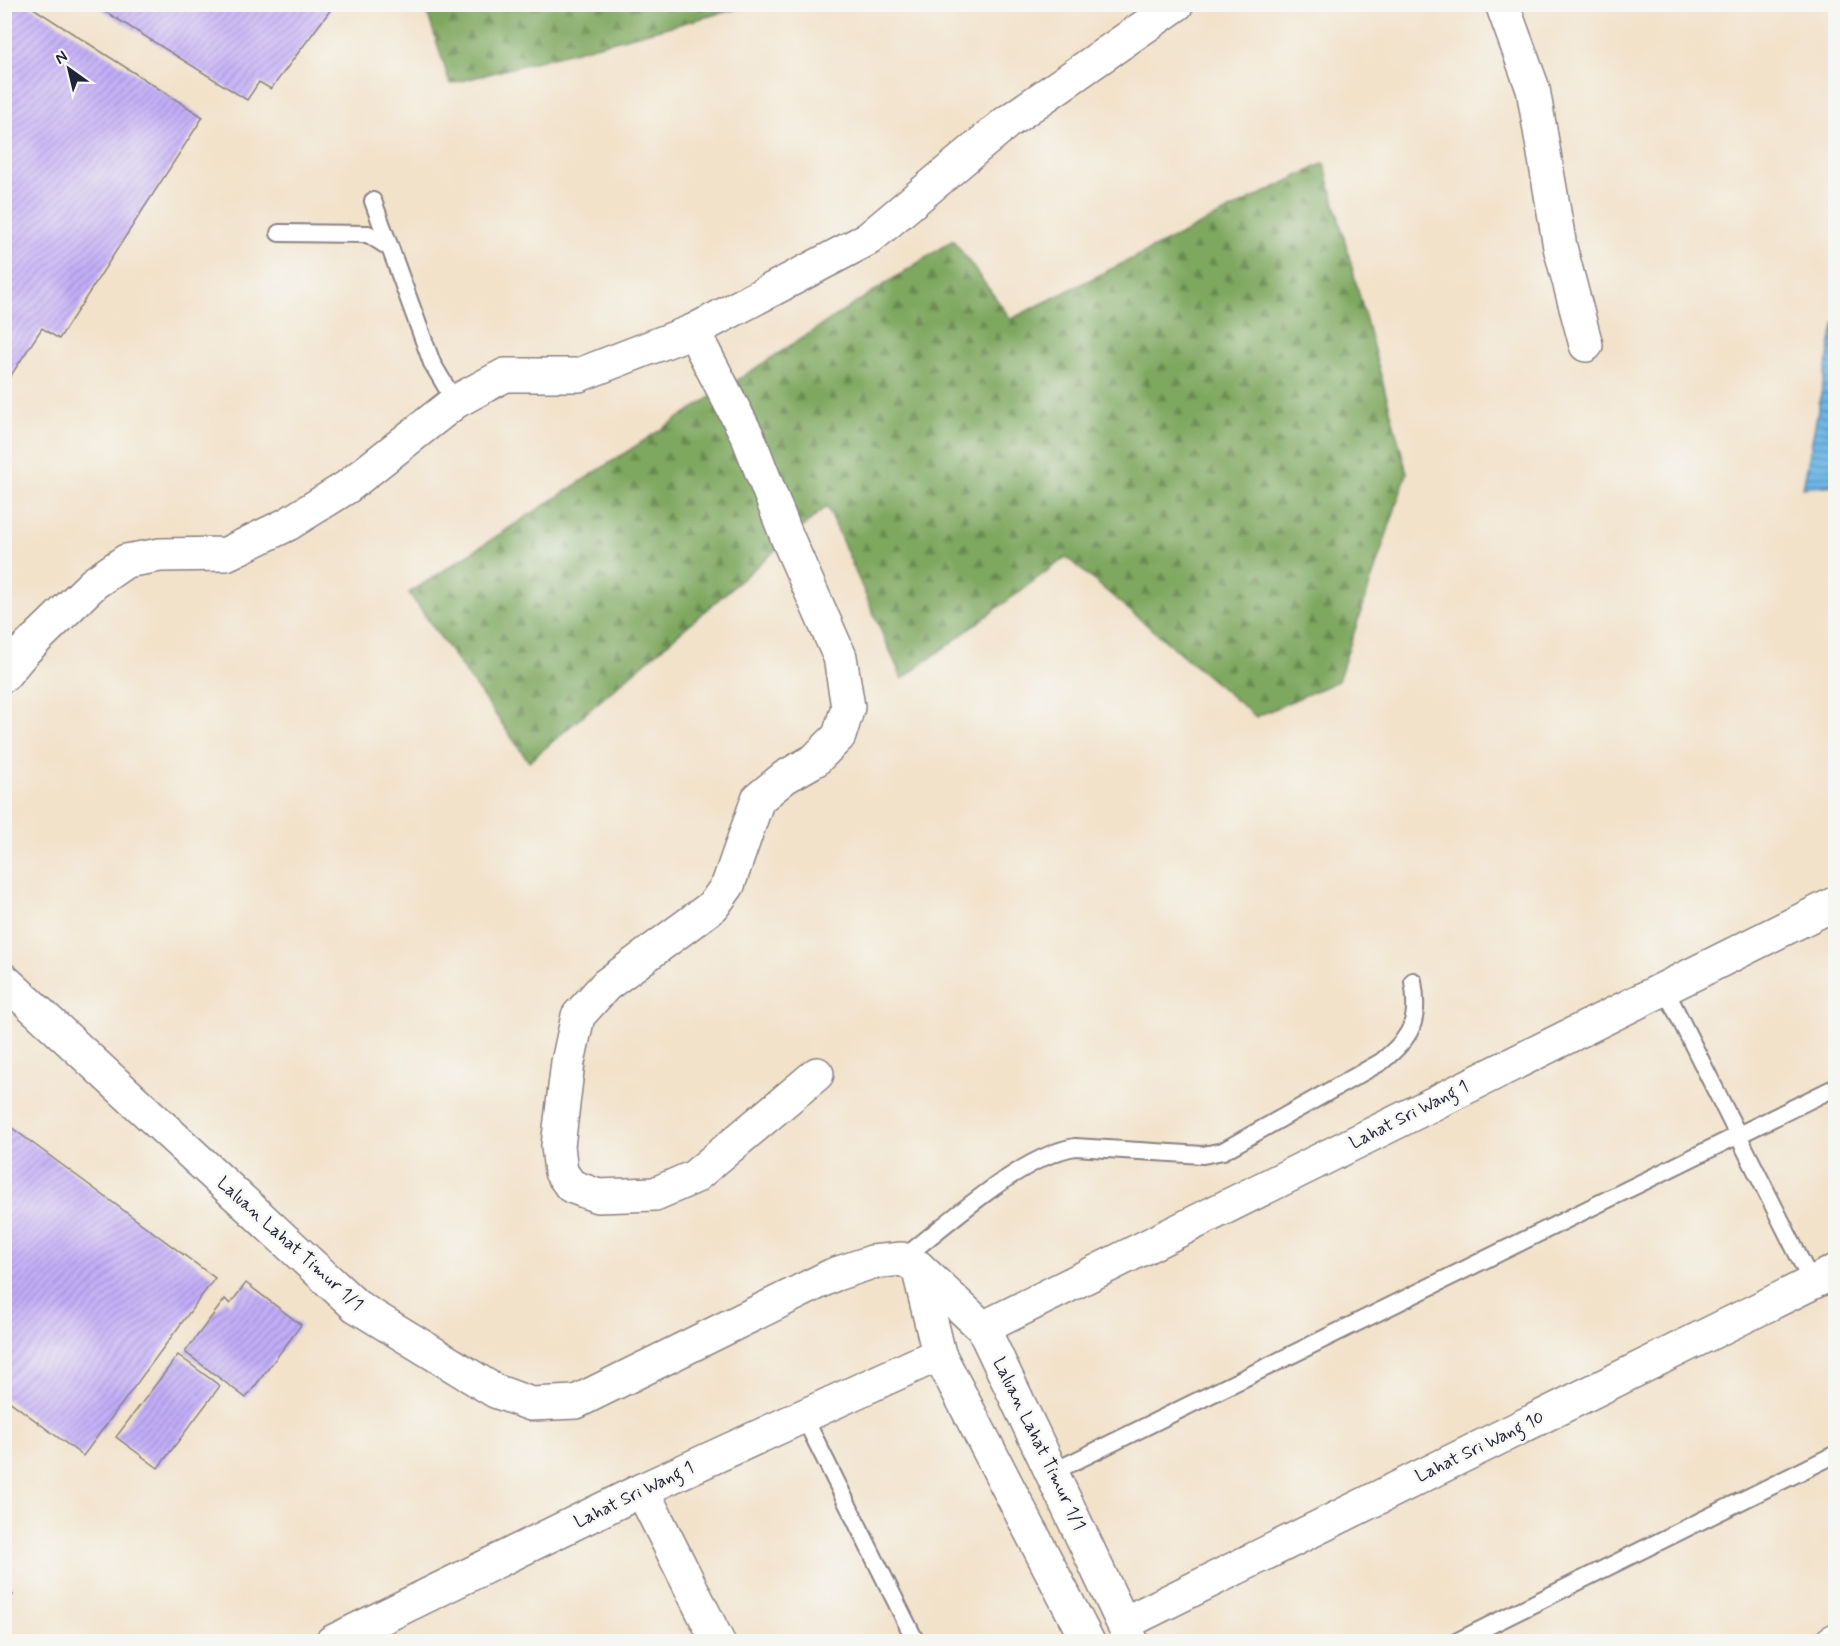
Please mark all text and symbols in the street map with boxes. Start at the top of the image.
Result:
north arrow [39,39,99,99]
text: N [51,46,72,69]
street label: Lahat Sri Wang 1 [1346,1075,1473,1157]
street label: Laluan Lahat Timur 1/1 [212,1172,368,1316]
street label: Laluan Lahat Timur 1/1 [987,1354,1091,1534]
street label: Lahat Sri Wang 10 [1412,1405,1549,1490]
street label: Lahat Sri Wang 1 [570,1456,699,1536]

